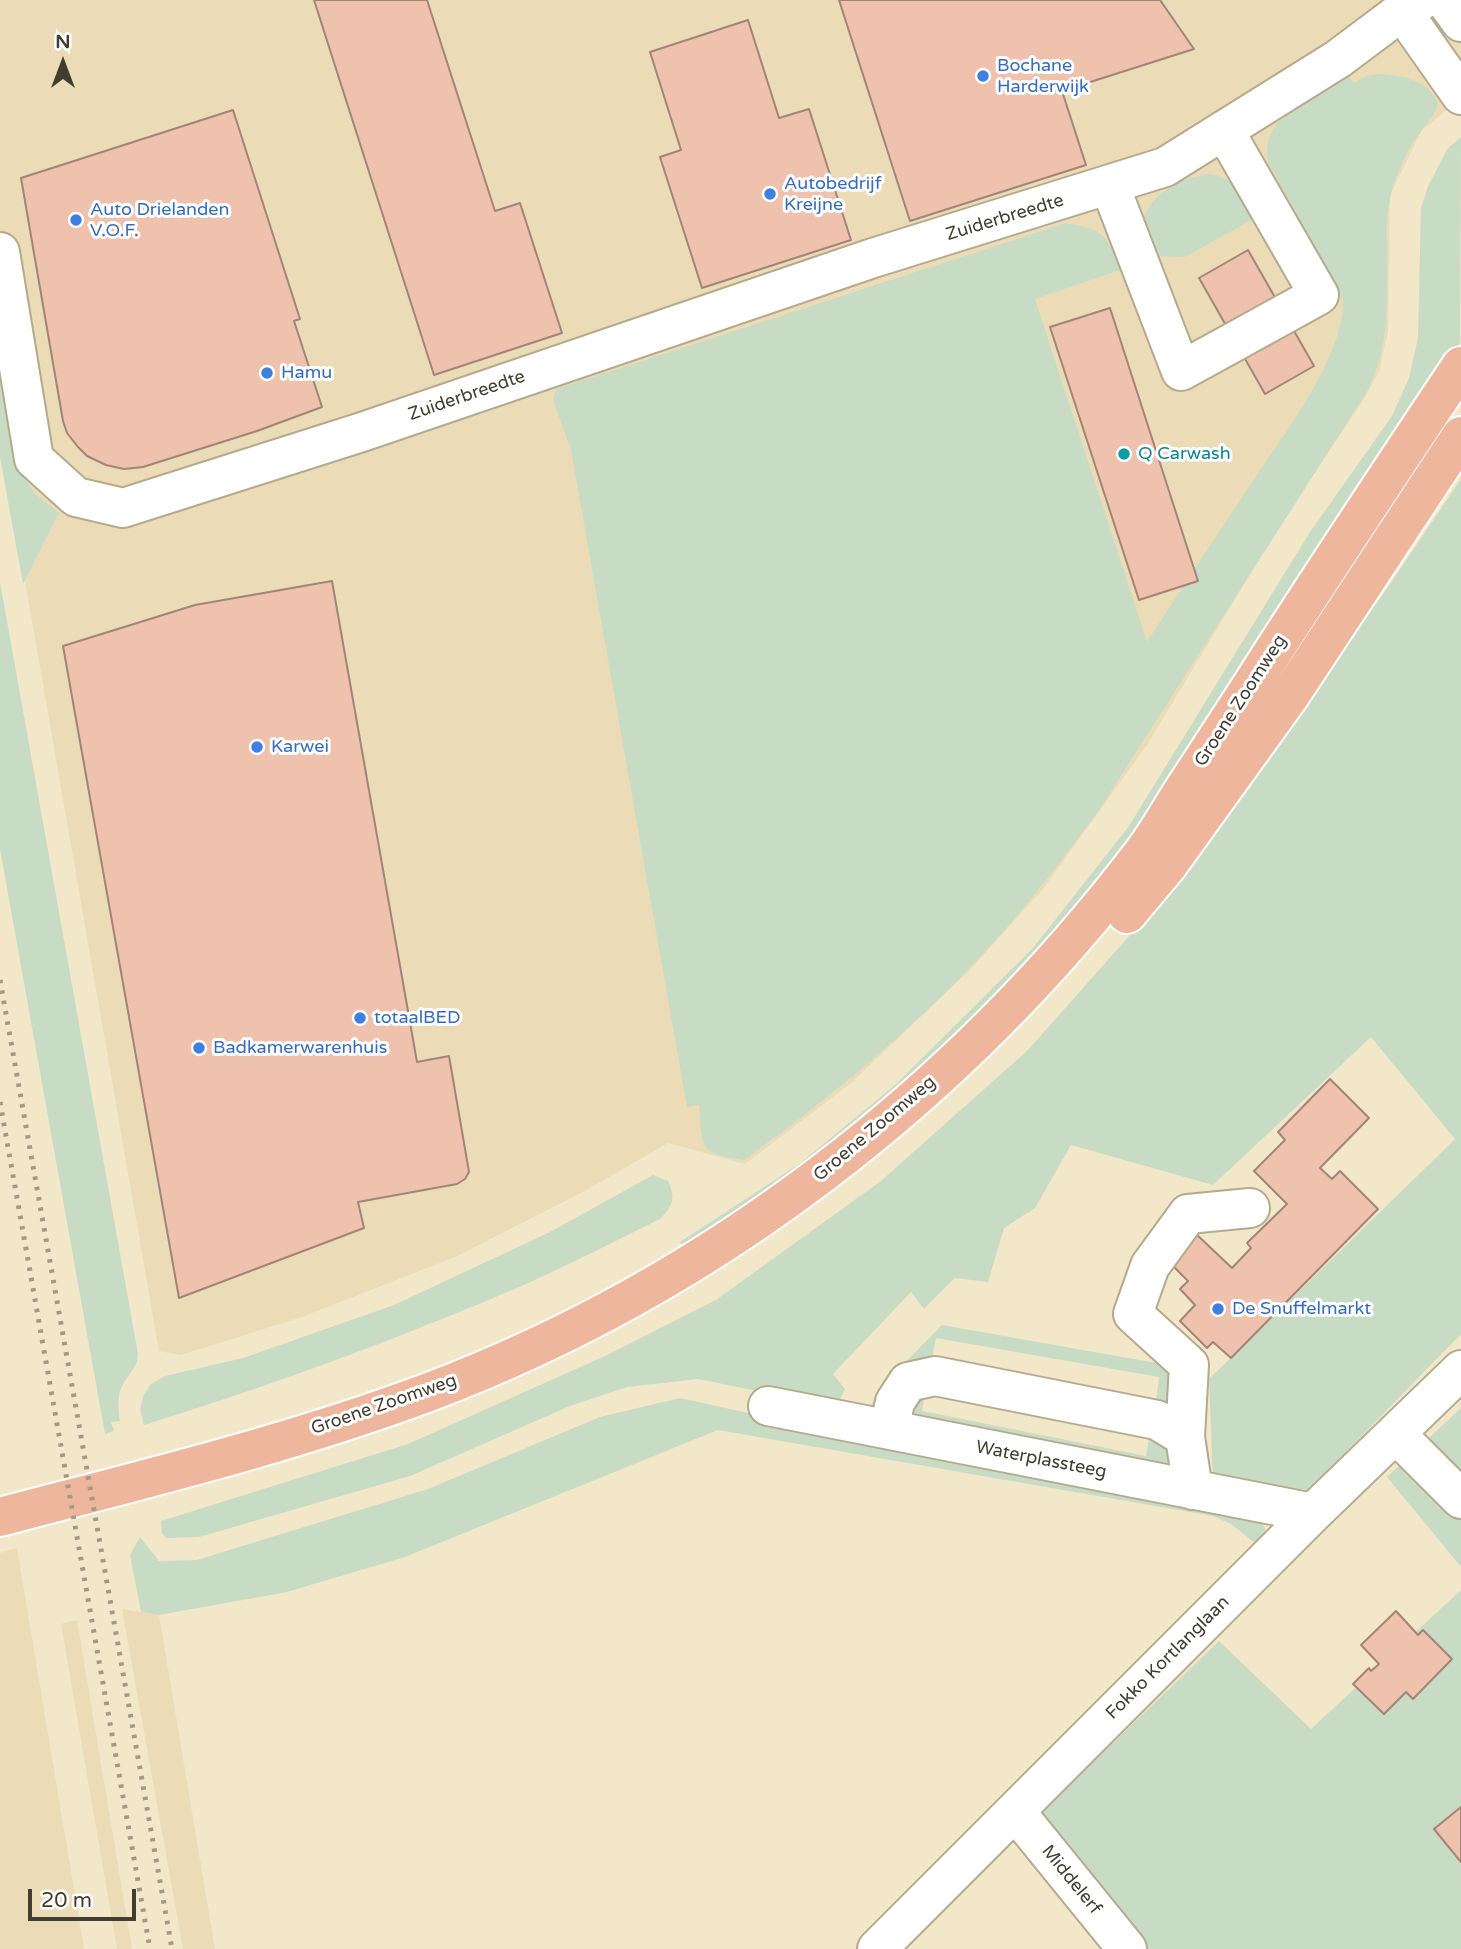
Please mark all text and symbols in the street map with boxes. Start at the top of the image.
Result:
north arrow [28,28,98,98]
text: N [55,31,71,53]
place label: Bochane Harderwijk [997,55,1089,98]
marker: Bochane Harderwijk [975,68,991,84]
place label: Autobedrijf Kreijne [784,173,882,216]
marker: Autobedrijf Kreijne [762,186,778,202]
street label: Zuiderbreedte [943,190,1067,246]
place label: Auto Drielanden V.O.F. [90,199,229,242]
marker: Auto Drielanden V.O.F. [68,212,84,228]
place label: Hamu [281,362,332,384]
marker: Hamu [259,365,275,381]
street label: Zuiderbreedte [406,366,528,426]
place label: Q Carwash [1138,443,1231,465]
marker: Q Carwash [1116,446,1132,462]
street label: Groene Zoomweg [1190,631,1292,771]
place label: Karwei [271,736,329,758]
marker: Karwei [249,739,265,755]
place label: totaalBED [374,1007,461,1029]
marker: totaalBED [352,1010,368,1026]
place label: Badkamerwarenhuis [213,1037,387,1059]
marker: Badkamerwarenhuis [191,1040,207,1056]
street label: Groene Zoomweg [810,1072,940,1186]
place label: De Snuffelmarkt [1232,1298,1371,1320]
marker: De Snuffelmarkt [1210,1301,1226,1317]
street label: Groene Zoomweg [308,1370,460,1440]
street label: Waterplassteeg [974,1437,1108,1483]
street label: Fokko Kortlanglaan [1102,1592,1234,1724]
street label: Middelerf [1036,1841,1106,1919]
scale bar [32,1876,140,1920]
text: 20 m [41,1888,92,1913]

